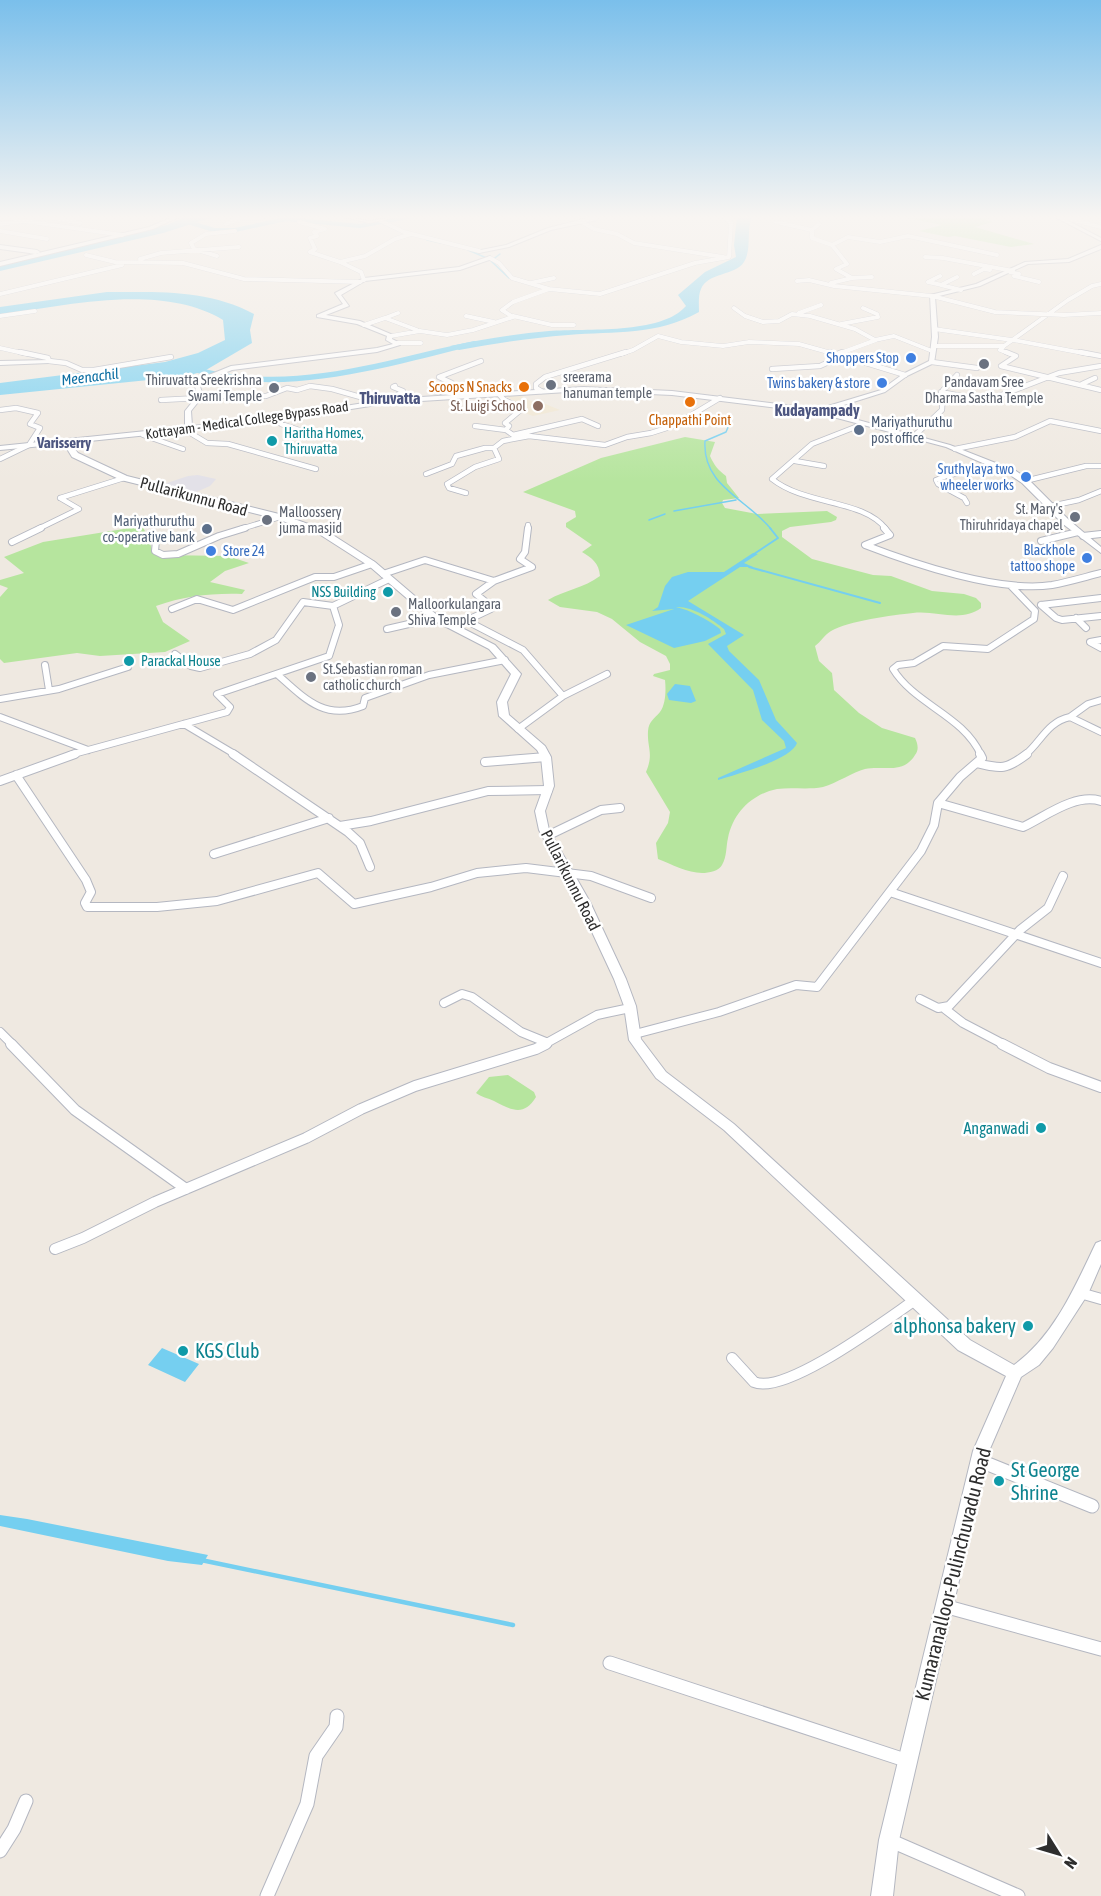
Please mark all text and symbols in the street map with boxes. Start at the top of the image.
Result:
place label: Shoppers Stop [826,350,899,366]
marker: Shoppers Stop [904,351,918,365]
marker: Pandavam Sree Dharma Sastha Temple [977,357,991,371]
water label: Meenachil [60,365,120,388]
place label: sreerama hanuman temple [563,369,652,401]
place label: Thiruvatta Sreekrishna Swami Temple [145,372,262,404]
place label: Pandavam Sree Dharma Sastha Temple [925,374,1043,406]
place label: Twins bakery & store [767,375,870,391]
marker: Twins bakery & store [875,376,889,390]
marker: sreerama hanuman temple [544,378,558,392]
place label: Scoops N Snacks [429,379,512,395]
marker: Scoops N Snacks [517,380,531,394]
marker: Thiruvatta Sreekrishna Swami Temple [267,381,281,395]
district label: Thiruvatta [359,389,421,407]
marker: Chappathi Point [683,395,697,409]
street label: Kottayam - Medical College Bypass Road [145,398,349,442]
place label: St. Luigi School [450,398,526,414]
marker: St. Luigi School [531,399,545,413]
district label: Kudayampady [774,401,860,419]
place label: Chappathi Point [649,412,731,428]
place label: Mariyathuruthu post office [871,414,952,446]
marker: Mariyathuruthu post office [852,423,866,437]
place label: Haritha Homes, Thiruvatta [284,425,364,457]
district label: Varisserry [36,434,92,451]
marker: Haritha Homes, Thiruvatta [265,434,279,448]
place label: Sruthylaya two wheeler works [938,461,1014,493]
marker: Sruthylaya two wheeler works [1019,470,1033,484]
street label: Pullarikunnu Road [138,473,250,519]
place label: St. Mary's Thiruhridaya chapel [960,501,1063,533]
place label: Malloossery juma masjid [278,504,342,536]
marker: St. Mary's Thiruhridaya chapel [1068,510,1082,524]
place label: Mariyathuruthu co-operative bank [103,513,195,545]
marker: Malloossery juma masjid [260,513,274,527]
marker: Mariyathuruthu co-operative bank [200,522,214,536]
place label: Blackhole tattoo shope [1010,542,1075,574]
place label: Store 24 [223,543,265,559]
marker: Store 24 [204,544,218,558]
marker: Blackhole tattoo shope [1080,551,1094,565]
place label: NSS Building [311,584,376,600]
marker: NSS Building [381,585,395,599]
place label: Malloorkulangara Shiva Temple [408,596,501,628]
marker: Malloorkulangara Shiva Temple [389,605,403,619]
place label: Parackal House [141,653,221,669]
marker: Parackal House [122,654,136,668]
place label: St.Sebastian roman catholic church [323,661,422,693]
marker: St.Sebastian roman catholic church [304,670,318,684]
street label: Pullarikunnu Road [538,827,604,933]
place label: Anganwadi [964,1119,1029,1138]
marker: Anganwadi [1034,1121,1048,1135]
place label: alphonsa bakery [894,1314,1016,1337]
marker: alphonsa bakery [1021,1319,1035,1333]
place label: KGS Club [195,1339,259,1362]
marker: KGS Club [176,1344,190,1358]
street label: Kumaranalloor-Pulinchuvadu Road [910,1445,995,1703]
place label: St George Shrine [1011,1458,1079,1504]
marker: St George Shrine [992,1474,1006,1488]
north arrow [1029,1824,1089,1884]
text: N [1061,1854,1081,1872]

